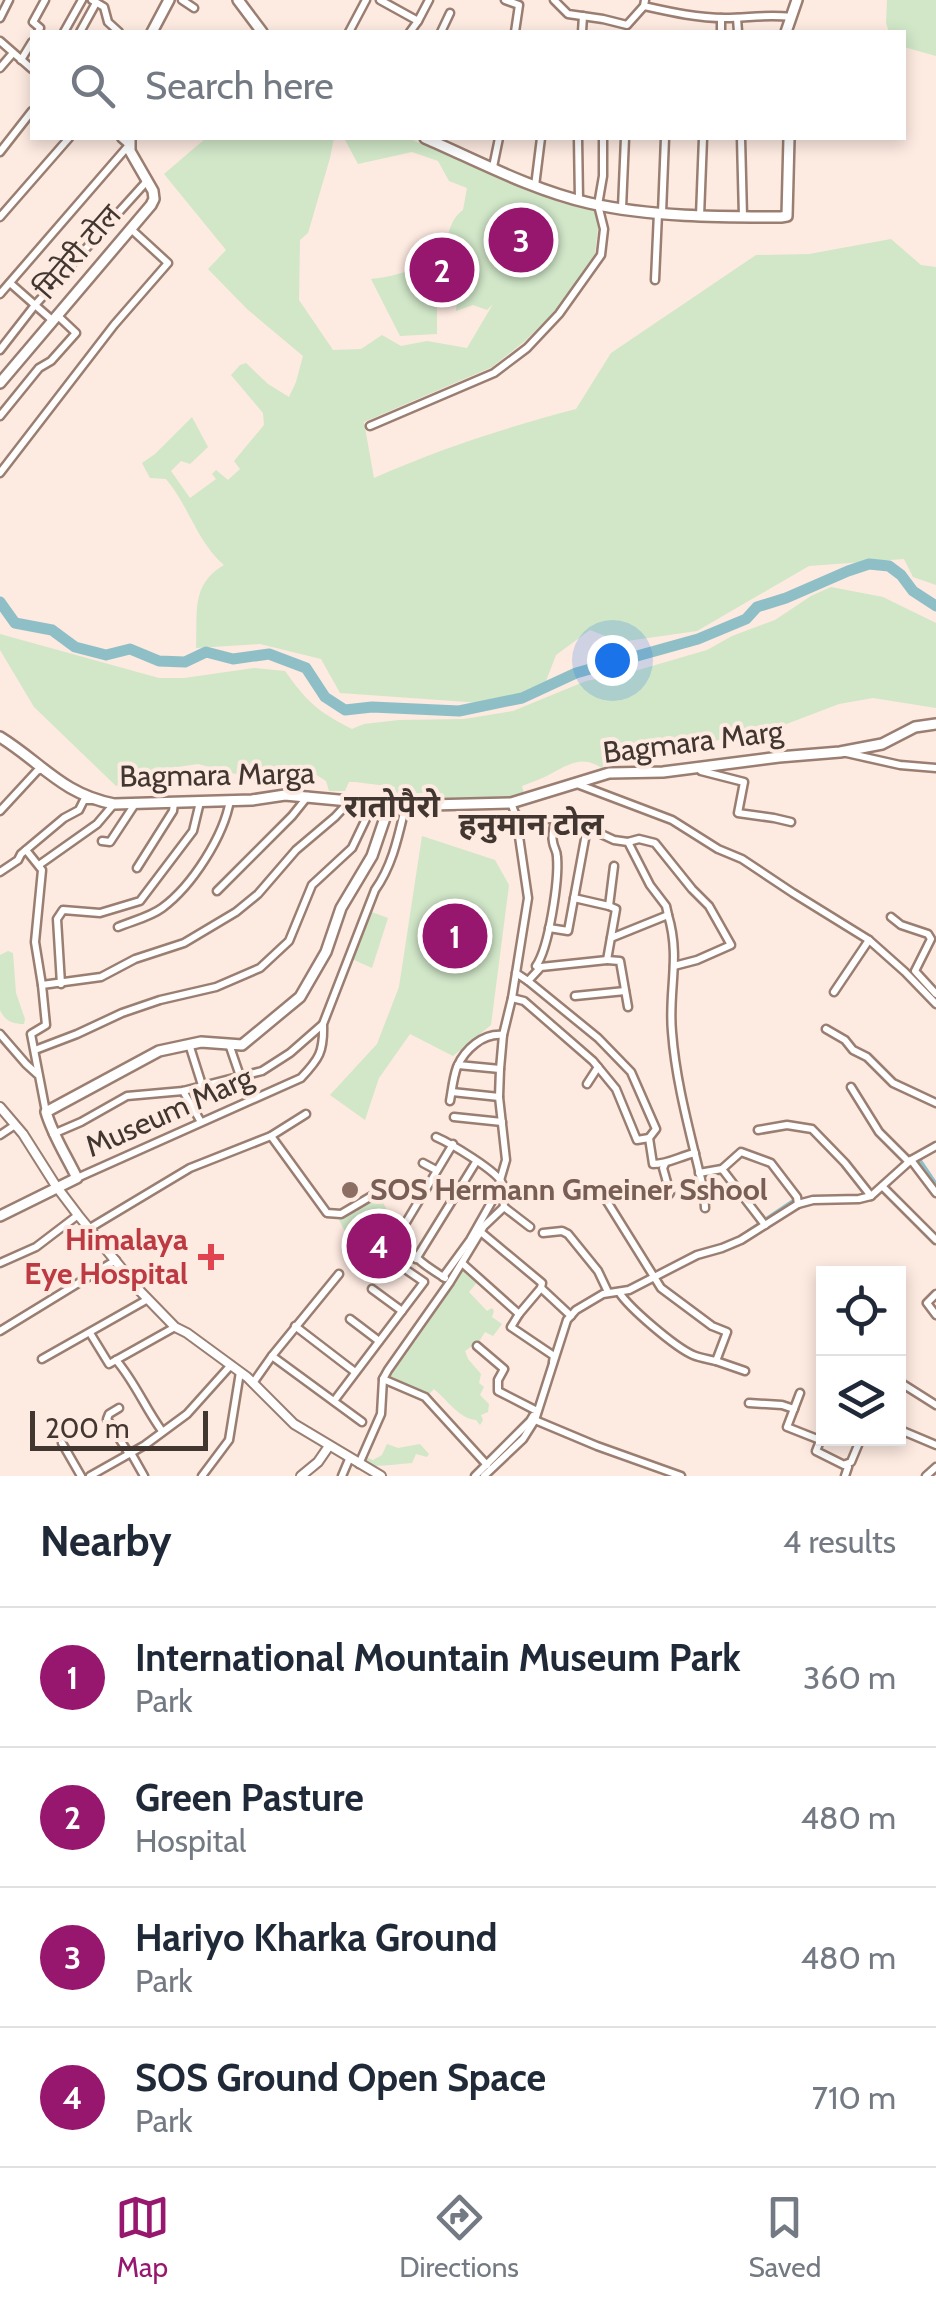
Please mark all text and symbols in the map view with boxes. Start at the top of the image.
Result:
search box [30,30,906,140]
icon: search [65,58,120,113]
text: Search here [145,62,334,109]
street label: मितेरी टोल [27,196,129,306]
pin: 3 [488,202,554,278]
pin: 2 [410,232,474,308]
your location [587,635,638,686]
street label: Bagmara Marg [601,712,786,771]
street label: Bagmara Marga [119,754,316,795]
district label: रातोपैरो [344,786,441,825]
district label: हनुमान टोल [458,804,605,844]
pin: 1 [422,898,488,974]
street label: Museum Marg [79,1058,259,1165]
place label: SOS Hermann Gmeiner Sshool [370,1171,768,1208]
marker: SOS Hermann Gmeiner Sshool [339,1179,361,1201]
pin: 4 [346,1208,412,1284]
place label: Himalaya Eye Hospital [24,1221,188,1292]
marker: Himalaya Eye Hospital [198,1244,224,1270]
map controls [816,1266,906,1446]
button: locate [816,1266,906,1356]
button: layers [816,1356,906,1446]
scale bar [30,1406,208,1450]
text: 200 m [45,1411,130,1445]
text: Nearby [40,1515,172,1567]
text: 4 results [783,1522,896,1561]
text: International Mountain Museum Park [135,1634,741,1681]
text: 1 [67,1658,78,1697]
text: 360 m [803,1658,896,1697]
text: Park [135,1681,193,1720]
text: Green Pasture [135,1774,364,1821]
text: 2 [64,1798,81,1837]
text: 480 m [801,1798,896,1837]
text: Hospital [135,1821,246,1860]
text: Hariyo Kharka Ground [135,1914,498,1961]
text: 3 [64,1938,81,1977]
text: 480 m [801,1938,896,1977]
text: Park [135,1961,193,2000]
text: SOS Ground Open Space [135,2054,546,2101]
text: 4 [63,2078,82,2117]
text: 710 m [812,2078,896,2117]
text: Park [135,2101,193,2140]
tab: Map [115,2190,170,2284]
tab: Directions [399,2190,519,2284]
tab: Saved [749,2190,821,2284]

